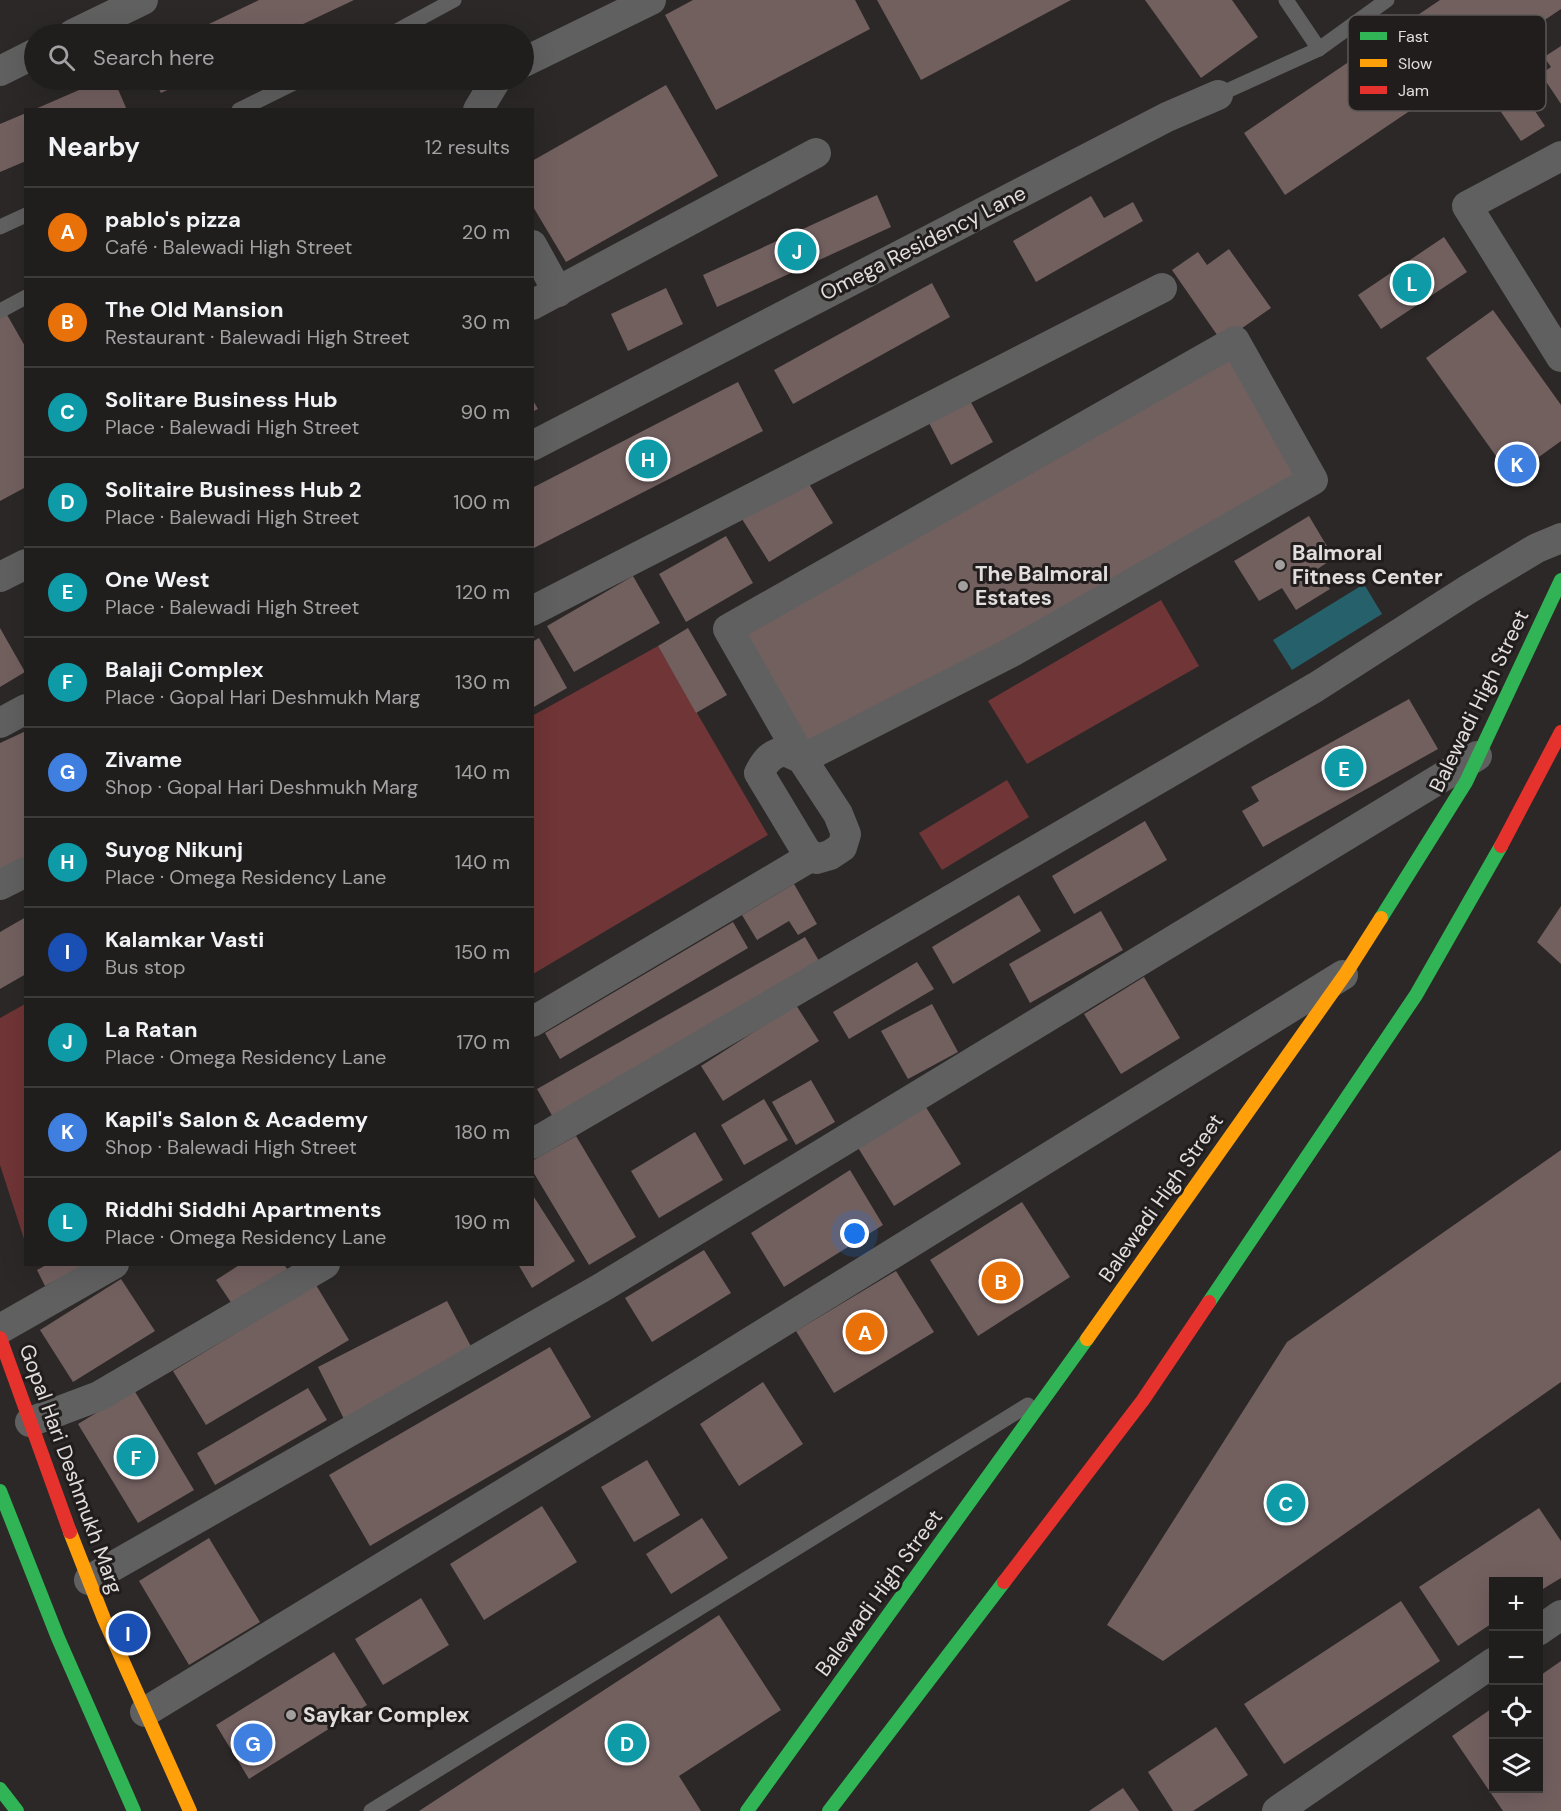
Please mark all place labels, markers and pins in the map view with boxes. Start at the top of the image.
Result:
pin: J [778,228,816,274]
pin: L [1392,260,1432,306]
pin: H [628,436,668,482]
pin: K [1498,442,1537,486]
place label: Balmoral Fitness Center [1292,539,1443,591]
marker: Balmoral Fitness Center [1273,558,1287,572]
place label: The Balmoral Estates [975,560,1108,612]
marker: The Balmoral Estates [956,579,970,593]
pin: E [1324,746,1364,790]
pin: B [982,1258,1020,1304]
pin: A [846,1310,884,1354]
pin: F [116,1434,156,1480]
pin: C [1266,1480,1306,1526]
pin: I [108,1610,148,1656]
place label: Saykar Complex [303,1701,469,1729]
marker: Saykar Complex [284,1708,298,1722]
pin: G [234,1720,272,1766]
pin: D [608,1720,646,1766]

